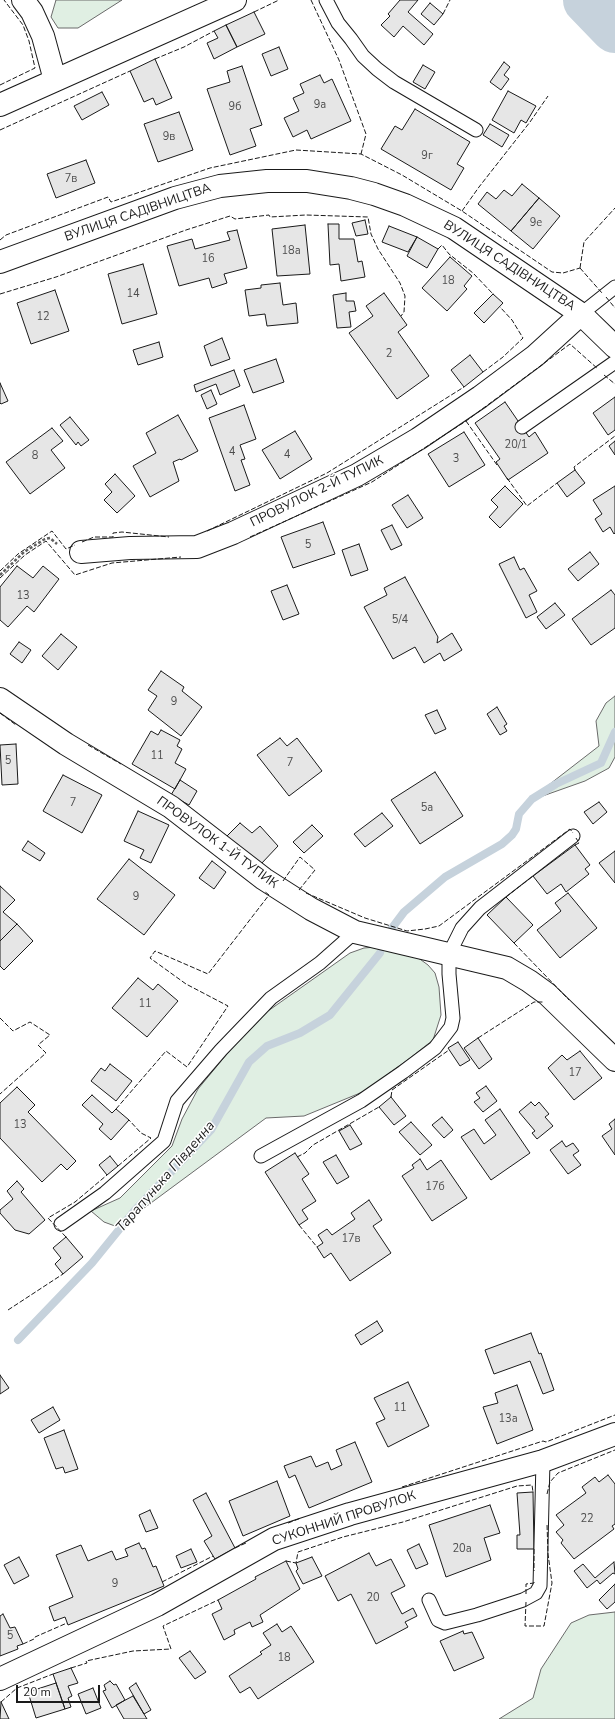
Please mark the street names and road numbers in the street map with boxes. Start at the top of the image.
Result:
street label: ВУЛИЦЯ САДІВНИЦТВА [63,181,213,245]
street label: ВУЛИЦЯ САДІВНИЦТВА [440,218,578,314]
street label: ПРОВУЛОК 2-Й ТУПИК [248,453,386,531]
street label: ПРОВУЛОК 1-Й ТУПИК [153,794,281,892]
street label: СУКОННИЙ ПРОВУЛОК [270,1488,418,1550]

